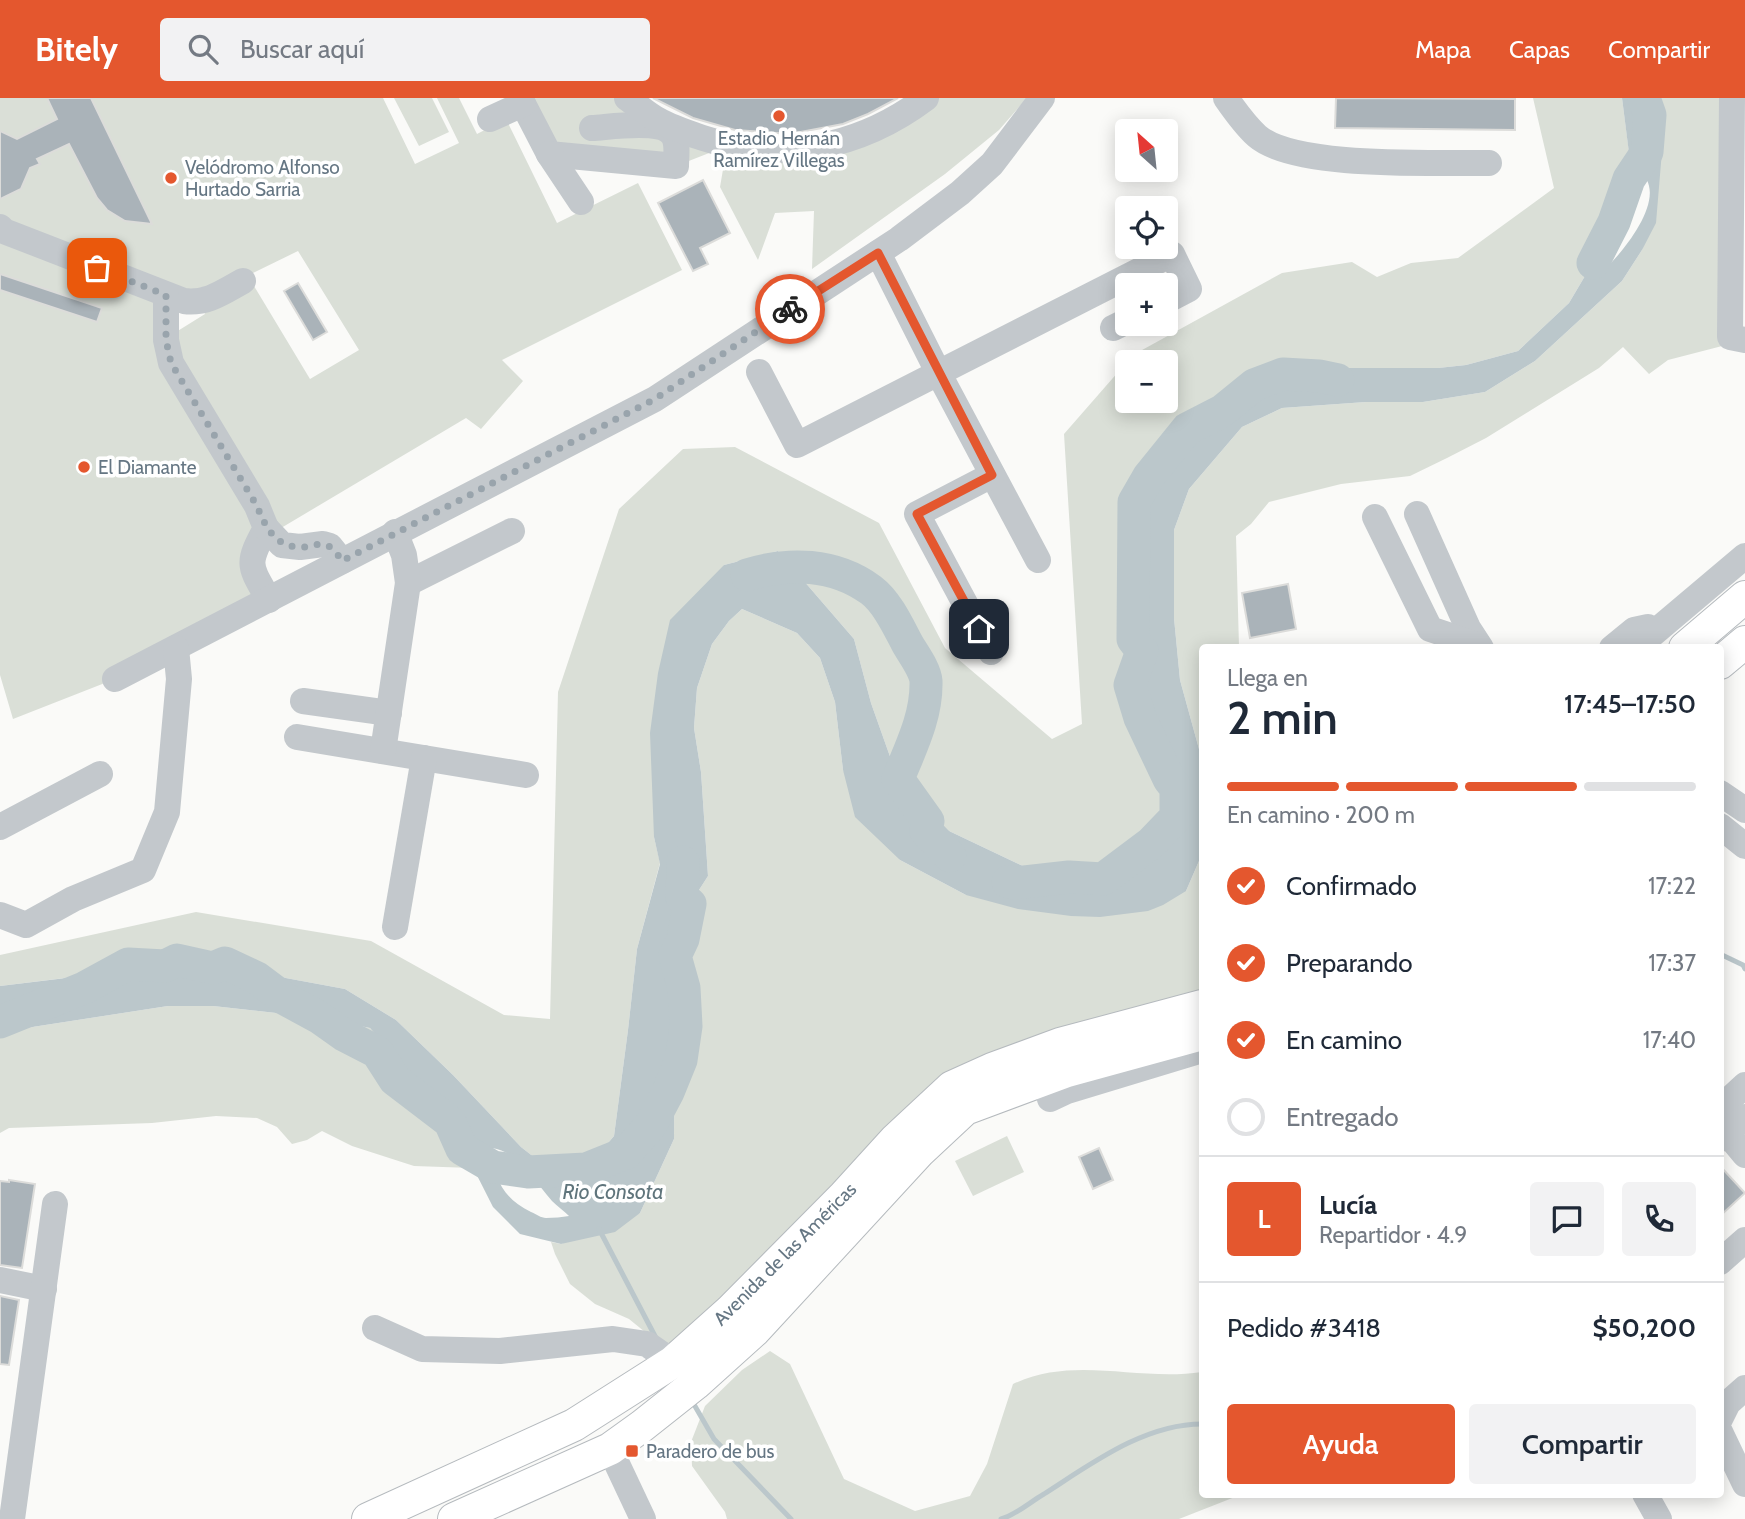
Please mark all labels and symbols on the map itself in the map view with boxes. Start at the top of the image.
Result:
marker: Estadio Hernán Ramírez Villegas [771,108,787,124]
north arrow [1115,119,1178,182]
place label: Estadio Hernán Ramírez Villegas [713,127,845,172]
place label: Velódromo Alfonso Hurtado Sarria [185,156,340,201]
marker: Velódromo Alfonso Hurtado Sarria [163,170,179,186]
pin [67,238,127,298]
courier [755,274,825,344]
place label: El Diamante [98,456,197,479]
marker: El Diamante [76,459,92,475]
pin [949,599,1009,659]
street label: Avenida de las Américas [709,1178,861,1330]
water label: Rio Consota [563,1179,664,1204]
place label: Paradero de bus [646,1440,775,1463]
marker: Paradero de bus [624,1443,640,1459]

